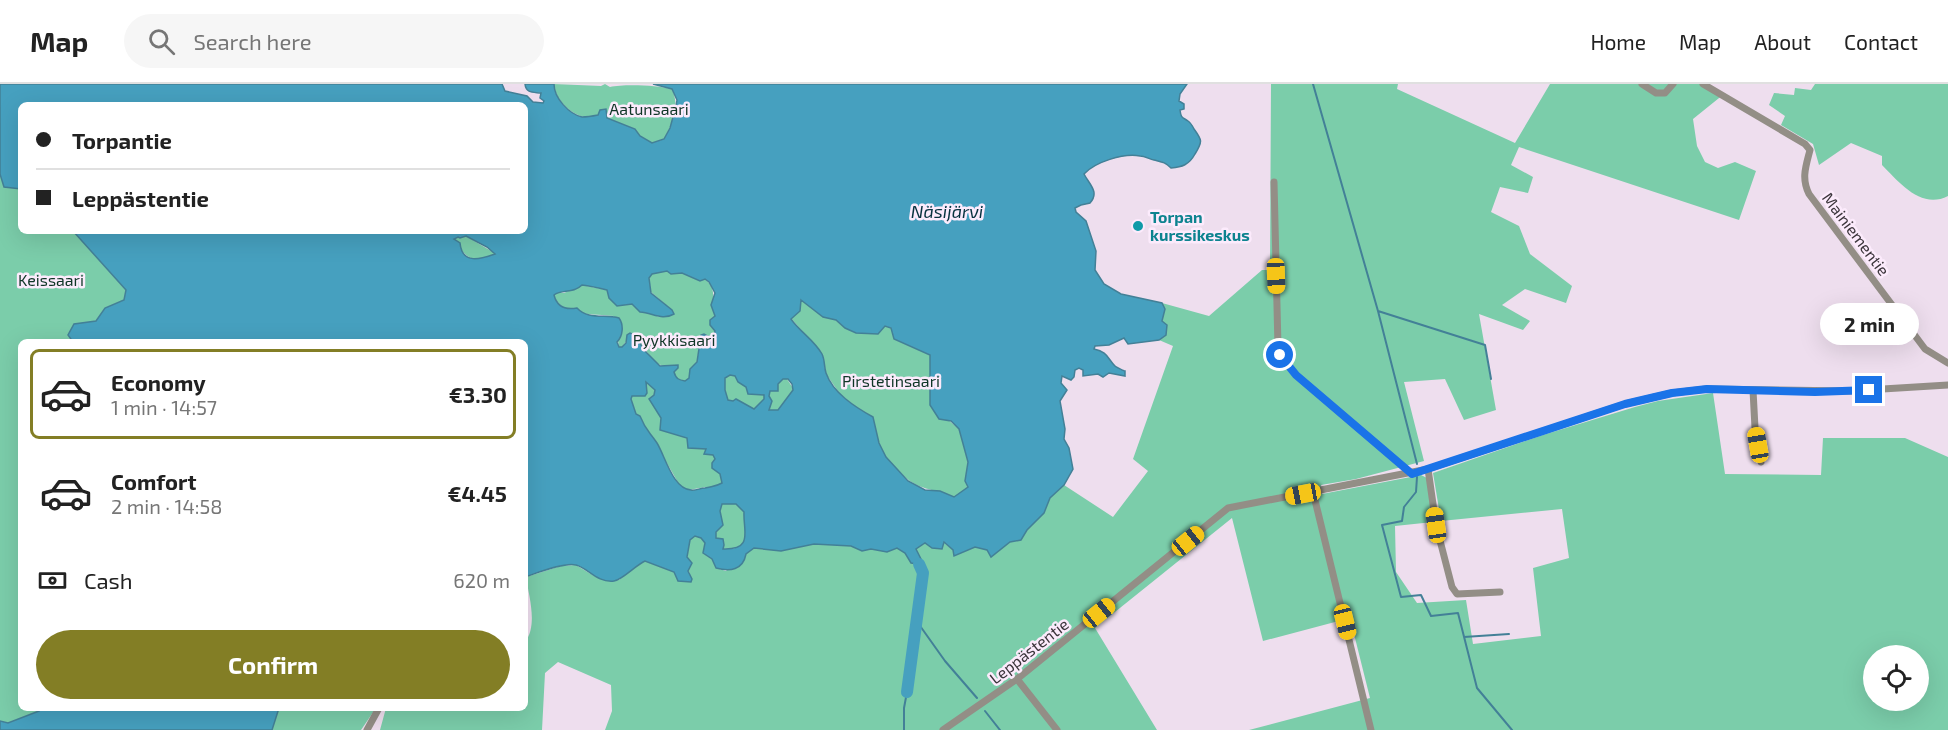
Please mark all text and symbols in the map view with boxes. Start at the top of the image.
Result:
search box [124,14,544,68]
text: Map [30,24,88,58]
icon: search [145,25,178,58]
text: Search here [193,28,312,54]
text: Home [1590,29,1646,54]
text: Map [1679,29,1721,54]
text: About [1754,29,1811,54]
text: Contact [1844,29,1918,54]
park label: Aatunsaari [609,99,689,118]
text: Torpantie [72,127,172,153]
text: Leppästentie [72,185,209,211]
street label: Mainiementie [1819,188,1894,279]
water label: Näsijärvi [911,200,984,222]
place label: Torpan kurssikeskus [1150,207,1250,244]
marker: Torpan kurssikeskus [1131,219,1145,233]
car [1266,258,1286,294]
park label: Keissaari [18,270,84,289]
callout: 2 min [1820,303,1918,345]
text: 2 min [1844,312,1895,336]
park label: Pyykkisaari [633,330,715,349]
route start [1266,341,1293,368]
icon: car [39,367,93,421]
text: Economy [111,369,206,395]
park label: Pirstetinsaari [842,371,940,390]
route end [1855,376,1882,403]
text: €3.30 [449,381,507,407]
text: 1 min · 14:57 [111,395,217,419]
car [1746,426,1770,464]
icon: car [39,466,93,520]
text: Comfort [111,468,196,494]
text: €4.45 [447,480,507,506]
car [1284,482,1322,506]
text: 2 min · 14:58 [111,494,222,518]
car [1425,506,1447,544]
car [1168,523,1208,559]
icon: cash [36,564,69,597]
text: Cash [84,567,133,593]
text: 620 m [453,568,510,592]
car [1079,595,1119,631]
car [1332,602,1358,642]
street label: Leppästentie [985,614,1072,687]
button: Confirm [36,630,510,699]
map controls [1863,645,1929,711]
button: locate [1863,645,1929,711]

